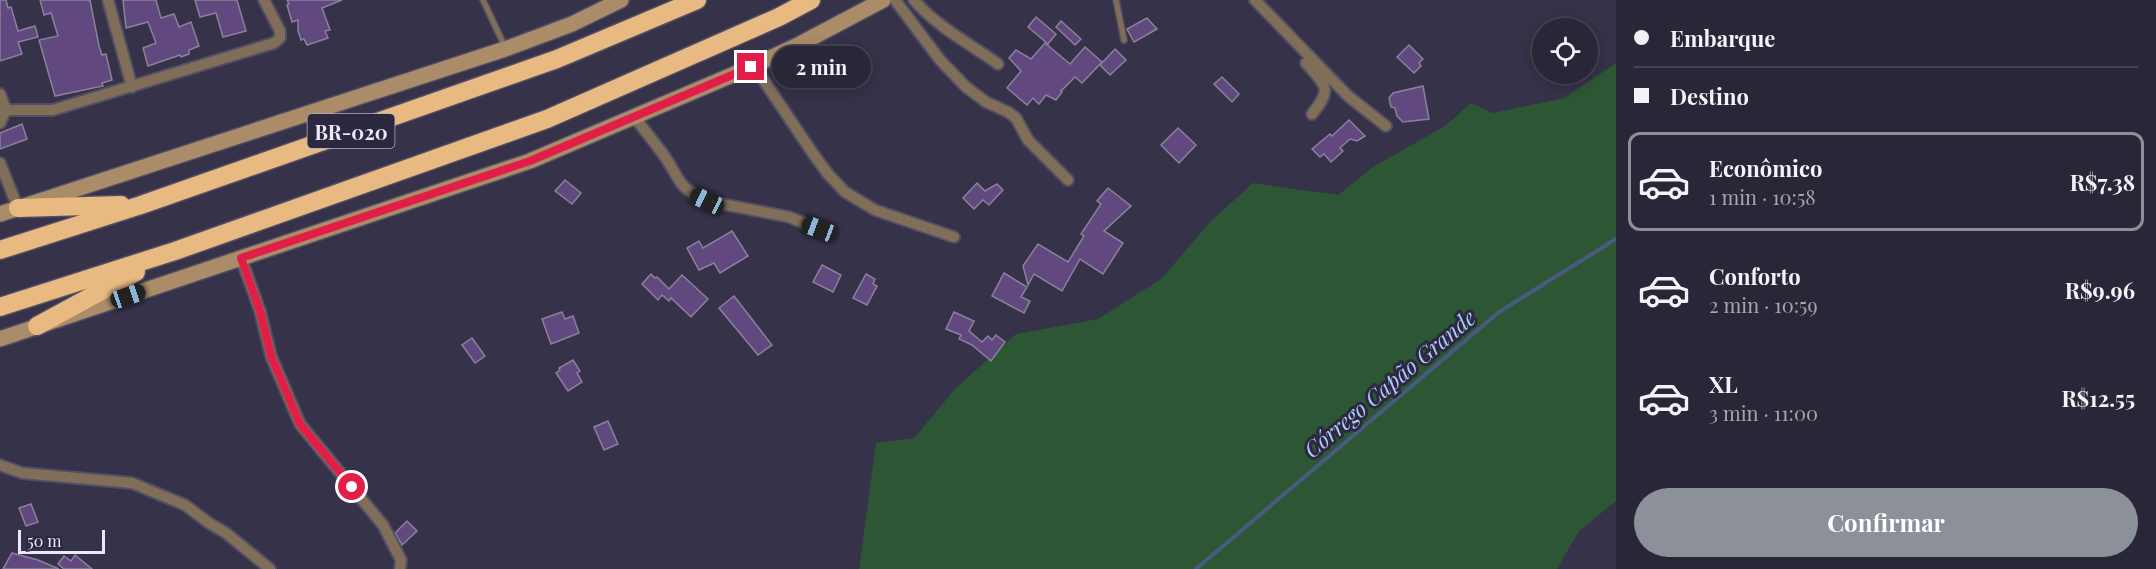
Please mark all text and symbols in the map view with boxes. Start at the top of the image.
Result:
map controls [1532,18,1598,84]
button: locate [1532,18,1598,84]
text: Embarque [1670,23,1775,53]
callout: 2 min [772,46,871,88]
route end [737,53,764,80]
text: 2 min [796,53,847,80]
text: Destino [1670,81,1749,111]
road number: BR-020 [308,114,394,148]
text: Econômico [1709,153,1822,183]
icon: car [1637,155,1691,209]
text: R$7.38 [2070,167,2135,197]
text: 1 min · 10:58 [1709,183,1816,210]
car [687,185,727,217]
car [799,214,839,244]
text: Conforto [1709,261,1801,291]
icon: car [1637,263,1691,317]
text: R$9.96 [2065,275,2135,305]
car [108,282,148,310]
text: 2 min · 10:59 [1709,291,1818,318]
water label: Córrego Capão Grande [1297,302,1482,464]
text: XL [1709,369,1738,399]
icon: car [1637,371,1691,425]
text: R$12.55 [2061,383,2135,413]
text: 3 min · 11:00 [1709,399,1818,426]
route start [338,473,365,500]
button: Confirmar [1634,488,2138,557]
scale bar [18,527,105,554]
text: 50 m [27,530,61,551]

